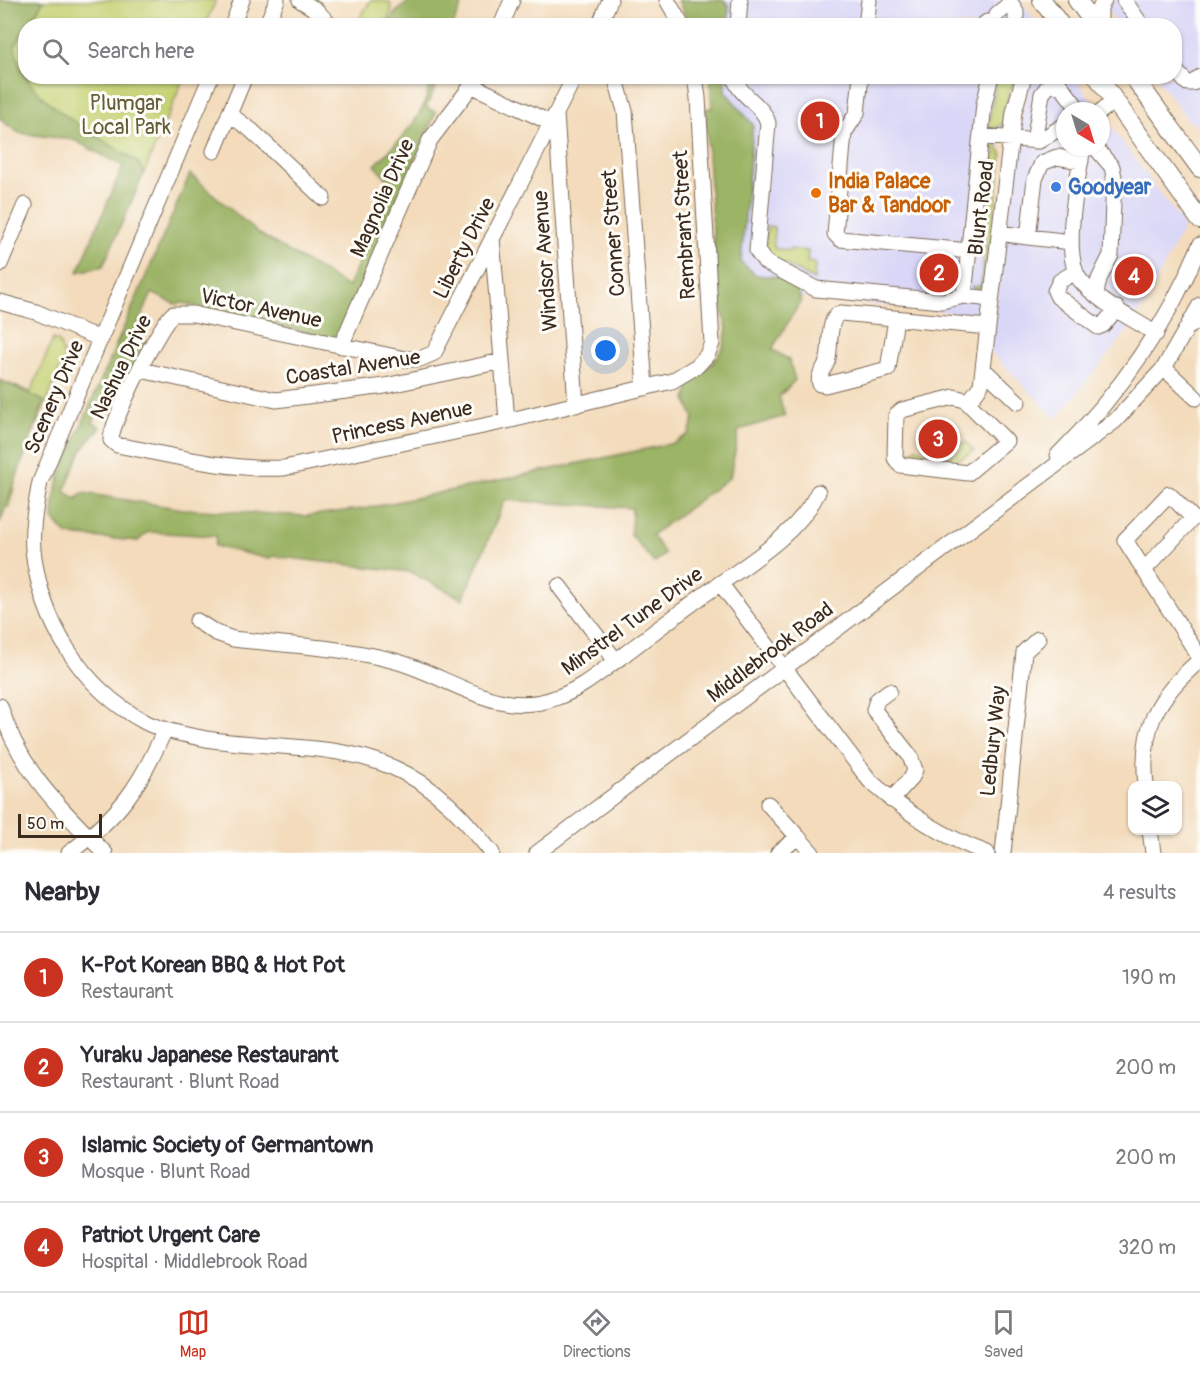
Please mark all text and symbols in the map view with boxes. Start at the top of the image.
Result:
search box [18,18,1182,84]
icon: search [39,35,72,68]
text: Search here [87,37,194,65]
park label: Plumgar Local Park [81,90,171,141]
pin: 1 [800,98,840,144]
north arrow [1056,102,1110,156]
street label: Magnolia Drive [344,134,421,262]
street label: Rembrant Street [667,149,702,300]
street label: Blunt Road [962,159,1001,257]
street label: Conner Street [596,168,631,297]
place label: India Palace Bar & Tandoor [828,168,951,219]
place label: Goodyear [1068,174,1152,201]
marker: Goodyear [1049,180,1063,194]
marker: India Palace Bar & Tandoor [809,186,823,200]
street label: Windsor Avenue [527,189,564,332]
street label: Liberty Drive [427,192,502,304]
pin: 2 [920,250,958,296]
pin: 4 [1114,254,1154,298]
street label: Victor Avenue [198,282,325,335]
street label: Nashua Drive [85,310,159,424]
street label: Scenery Drive [18,336,91,458]
your location [591,336,620,365]
street label: Coastal Avenue [284,343,423,391]
street label: Princess Avenue [329,394,475,451]
pin: 3 [918,416,958,462]
street label: Minstrel Tune Drive [556,561,709,682]
street label: Middlebrook Road [702,596,839,709]
street label: Ledbury Way [974,684,1013,798]
map controls [1128,781,1182,835]
button: layers [1128,781,1182,835]
scale bar [18,811,102,838]
text: 50 m [27,814,64,834]
text: Nearby [24,876,100,908]
text: 4 results [1103,880,1176,905]
text: K-Pot Korean BBQ & Hot Pot [81,951,345,979]
text: 1 [40,965,47,990]
text: 190 m [1122,965,1176,990]
text: Restaurant [81,979,173,1004]
text: Yuraku Japanese Restaurant [81,1041,338,1069]
text: 2 [38,1055,49,1080]
text: 200 m [1115,1055,1176,1080]
text: Restaurant · Blunt Road [81,1069,280,1094]
text: Islamic Society of Germantown [81,1131,373,1159]
text: 3 [38,1145,49,1170]
text: 200 m [1115,1145,1176,1170]
text: Mosque · Blunt Road [81,1159,251,1184]
text: Patriot Urgent Care [81,1221,260,1249]
text: 4 [38,1235,49,1260]
text: 320 m [1118,1235,1176,1260]
text: Hospital · Middlebrook Road [81,1249,308,1274]
tab: Map [177,1306,210,1362]
tab: Directions [563,1306,631,1362]
tab: Saved [984,1306,1023,1362]

